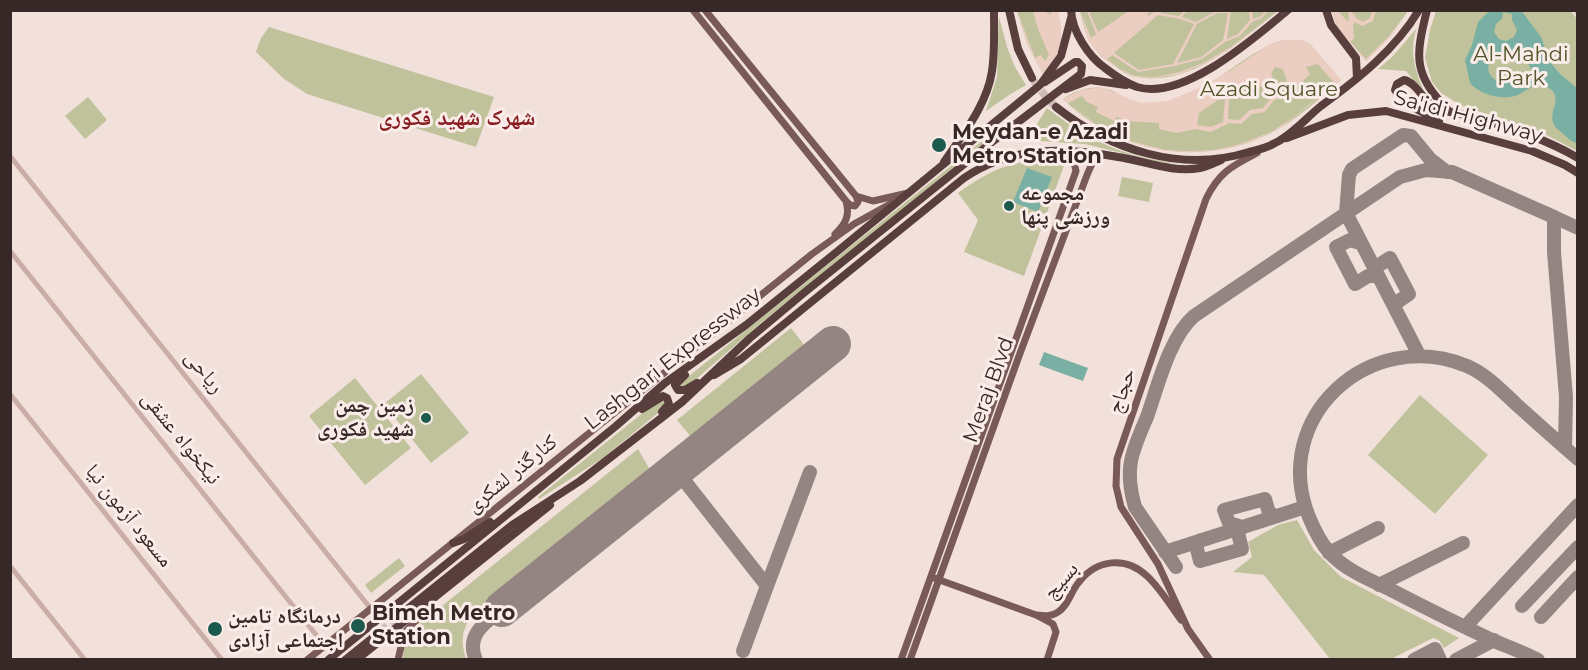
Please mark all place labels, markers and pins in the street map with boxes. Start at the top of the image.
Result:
place label: Meydan-e Azadi Metro Station [952,120,1128,170]
marker: Meydan-e Azadi Metro Station [930,136,948,154]
place label: مجموعه ورزشی پنها [1021,181,1110,231]
marker: مجموعه ورزشی پنها [1002,199,1016,213]
place label: زمین چمن شهید فکوری [317,393,414,443]
marker: زمین چمن شهید فکوری [419,411,433,425]
place label: Bimeh Metro Station [372,601,515,651]
place label: درمانگاه تامین اجتماعی آزادی [228,604,343,654]
marker: Bimeh Metro Station [349,617,367,635]
marker: درمانگاه تامین اجتماعی آزادی [206,620,224,638]

